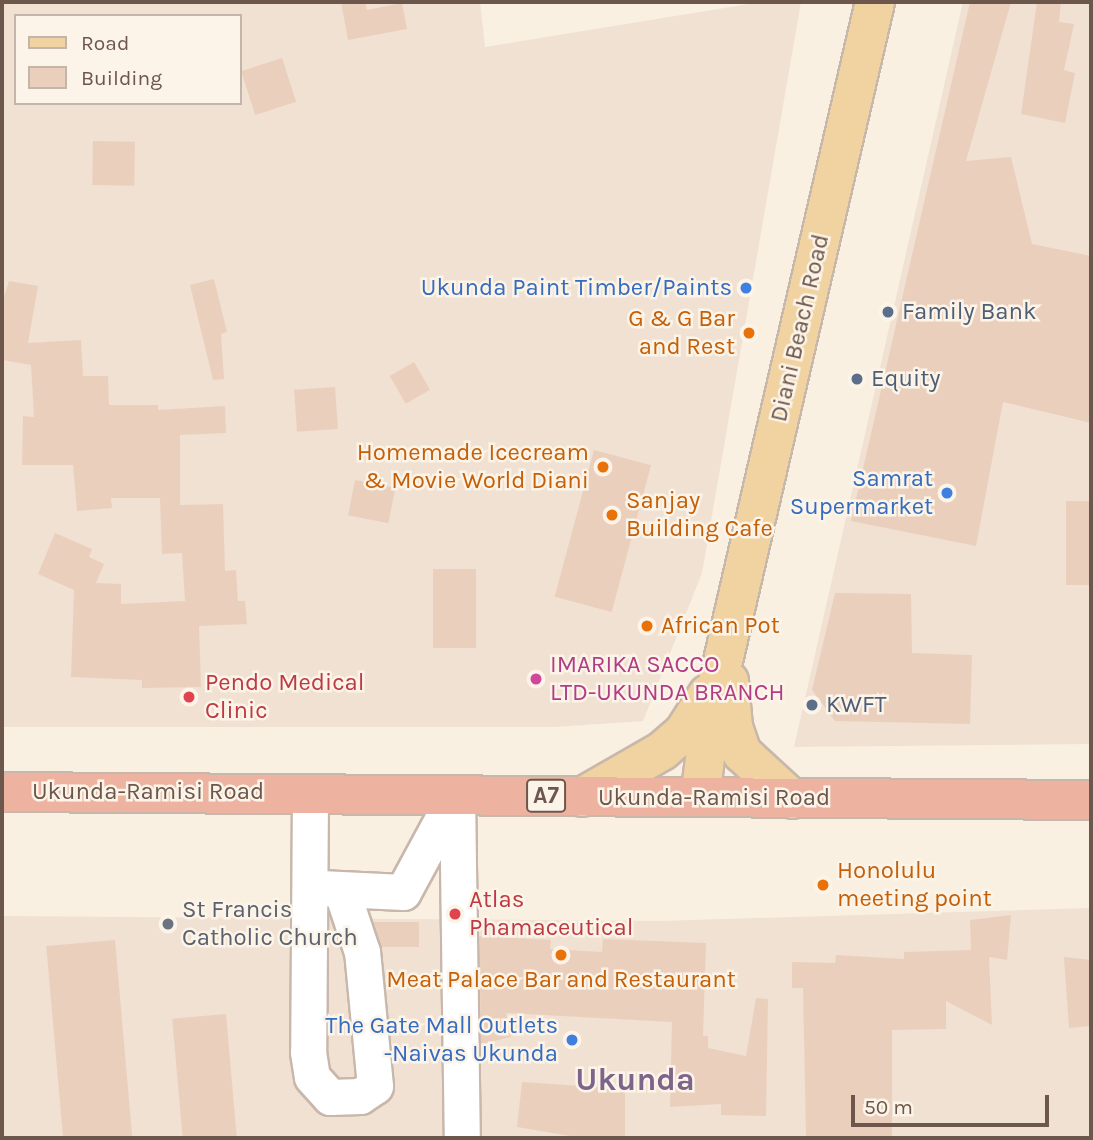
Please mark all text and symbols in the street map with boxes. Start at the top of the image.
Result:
legend [14,14,242,105]
text: Road [81,31,129,55]
text: Building [81,66,162,90]
street label: Diani Beach Road [764,231,836,425]
place label: Ukunda Paint Timber/Paints [421,274,732,302]
marker: Ukunda Paint Timber/Paints [738,280,754,296]
place label: Family Bank [902,298,1037,326]
marker: Family Bank [880,304,896,320]
place label: G & G Bar and Rest [628,305,735,361]
marker: G & G Bar and Rest [741,325,757,341]
place label: Equity [871,365,940,393]
marker: Equity [849,371,865,387]
place label: Homemade Icecream & Movie World Diani [357,439,589,495]
marker: Homemade Icecream & Movie World Diani [595,459,611,475]
place label: Samrat Supermarket [790,465,933,521]
marker: Samrat Supermarket [939,485,955,501]
place label: Sanjay Building Cafe [626,487,773,543]
marker: Sanjay Building Cafe [604,507,620,523]
place label: African Pot [661,612,780,640]
marker: African Pot [639,618,655,634]
place label: IMARIKA SACCO LTD-UKUNDA BRANCH [550,651,785,707]
place label: Pendo Medical Clinic [205,669,364,725]
marker: IMARIKA SACCO LTD-UKUNDA BRANCH [528,671,544,687]
marker: Pendo Medical Clinic [179,687,199,707]
place label: KWFT [826,691,887,719]
marker: KWFT [804,697,820,713]
road number: A7 [525,776,567,816]
street label: Ukunda-Ramisi Road [32,778,264,806]
street label: Ukunda-Ramisi Road [598,784,830,812]
place label: Honolulu meeting point [837,857,992,913]
marker: Honolulu meeting point [815,877,831,893]
place label: Atlas Phamaceutical [469,886,633,942]
place label: St Francis Catholic Church [182,896,358,952]
marker: Atlas Phamaceutical [447,906,463,922]
marker: St Francis Catholic Church [160,916,176,932]
marker: Meat Palace Bar and Restaurant [553,947,569,963]
place label: Meat Palace Bar and Restaurant [386,966,736,994]
place label: The Gate Mall Outlets -Naivas Ukunda [325,1012,558,1068]
marker: The Gate Mall Outlets -Naivas Ukunda [564,1032,580,1048]
district label: Ukunda [575,1061,695,1099]
scale bar [855,1080,1053,1124]
text: 50 m [864,1095,913,1119]

